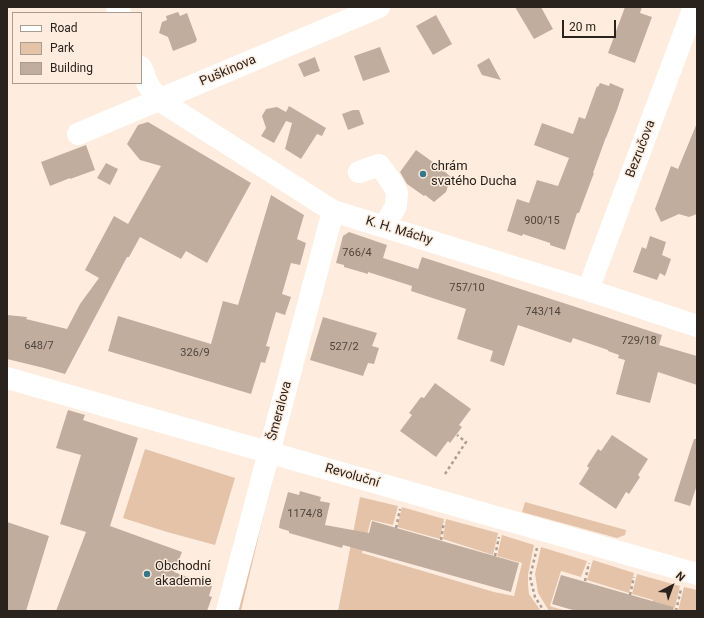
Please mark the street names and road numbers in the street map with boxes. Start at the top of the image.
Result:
street label: Puškinova [198,52,258,90]
street label: Bezručova [623,118,659,180]
street label: K. H. Máchy [364,213,434,249]
street label: Šmeralova [265,380,295,442]
street label: Revoluční [323,461,381,491]

